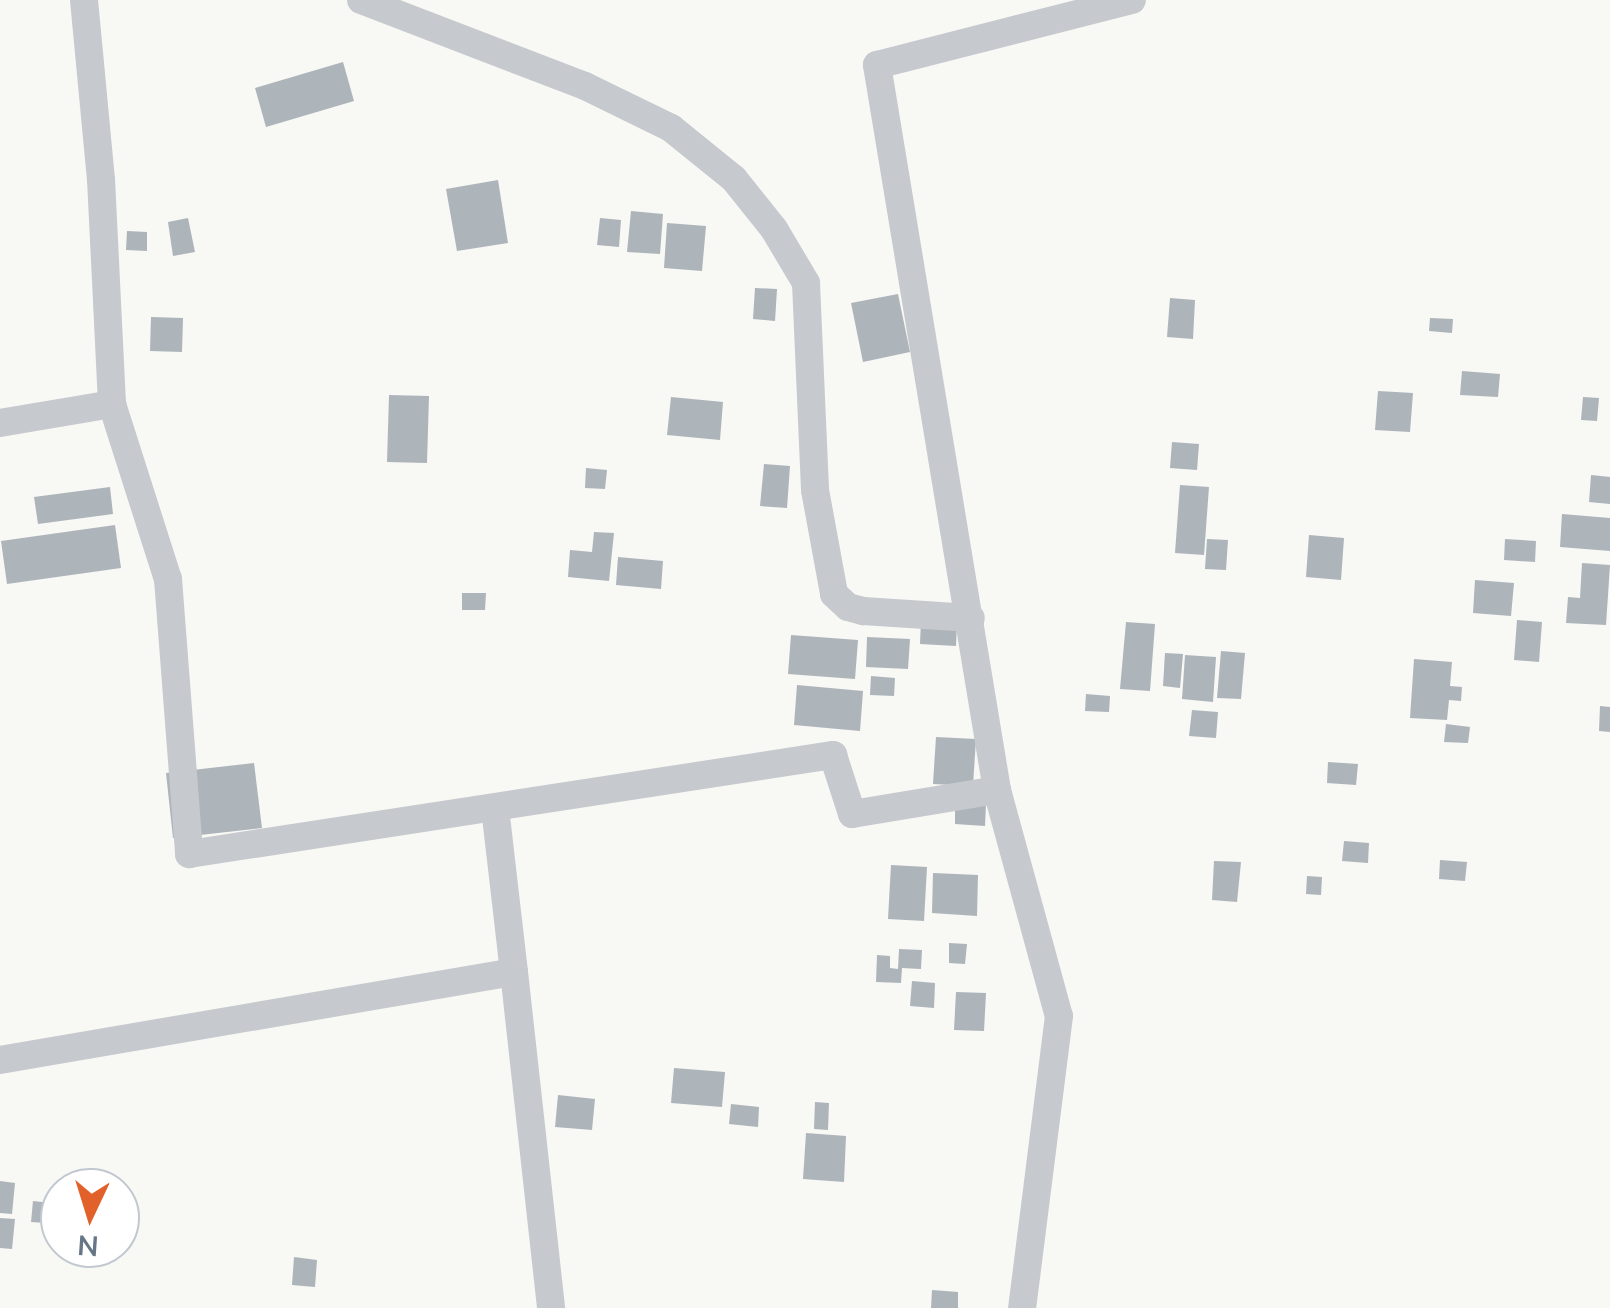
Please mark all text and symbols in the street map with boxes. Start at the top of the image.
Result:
north arrow [40,1168,140,1268]
text: N [76,1228,100,1265]

